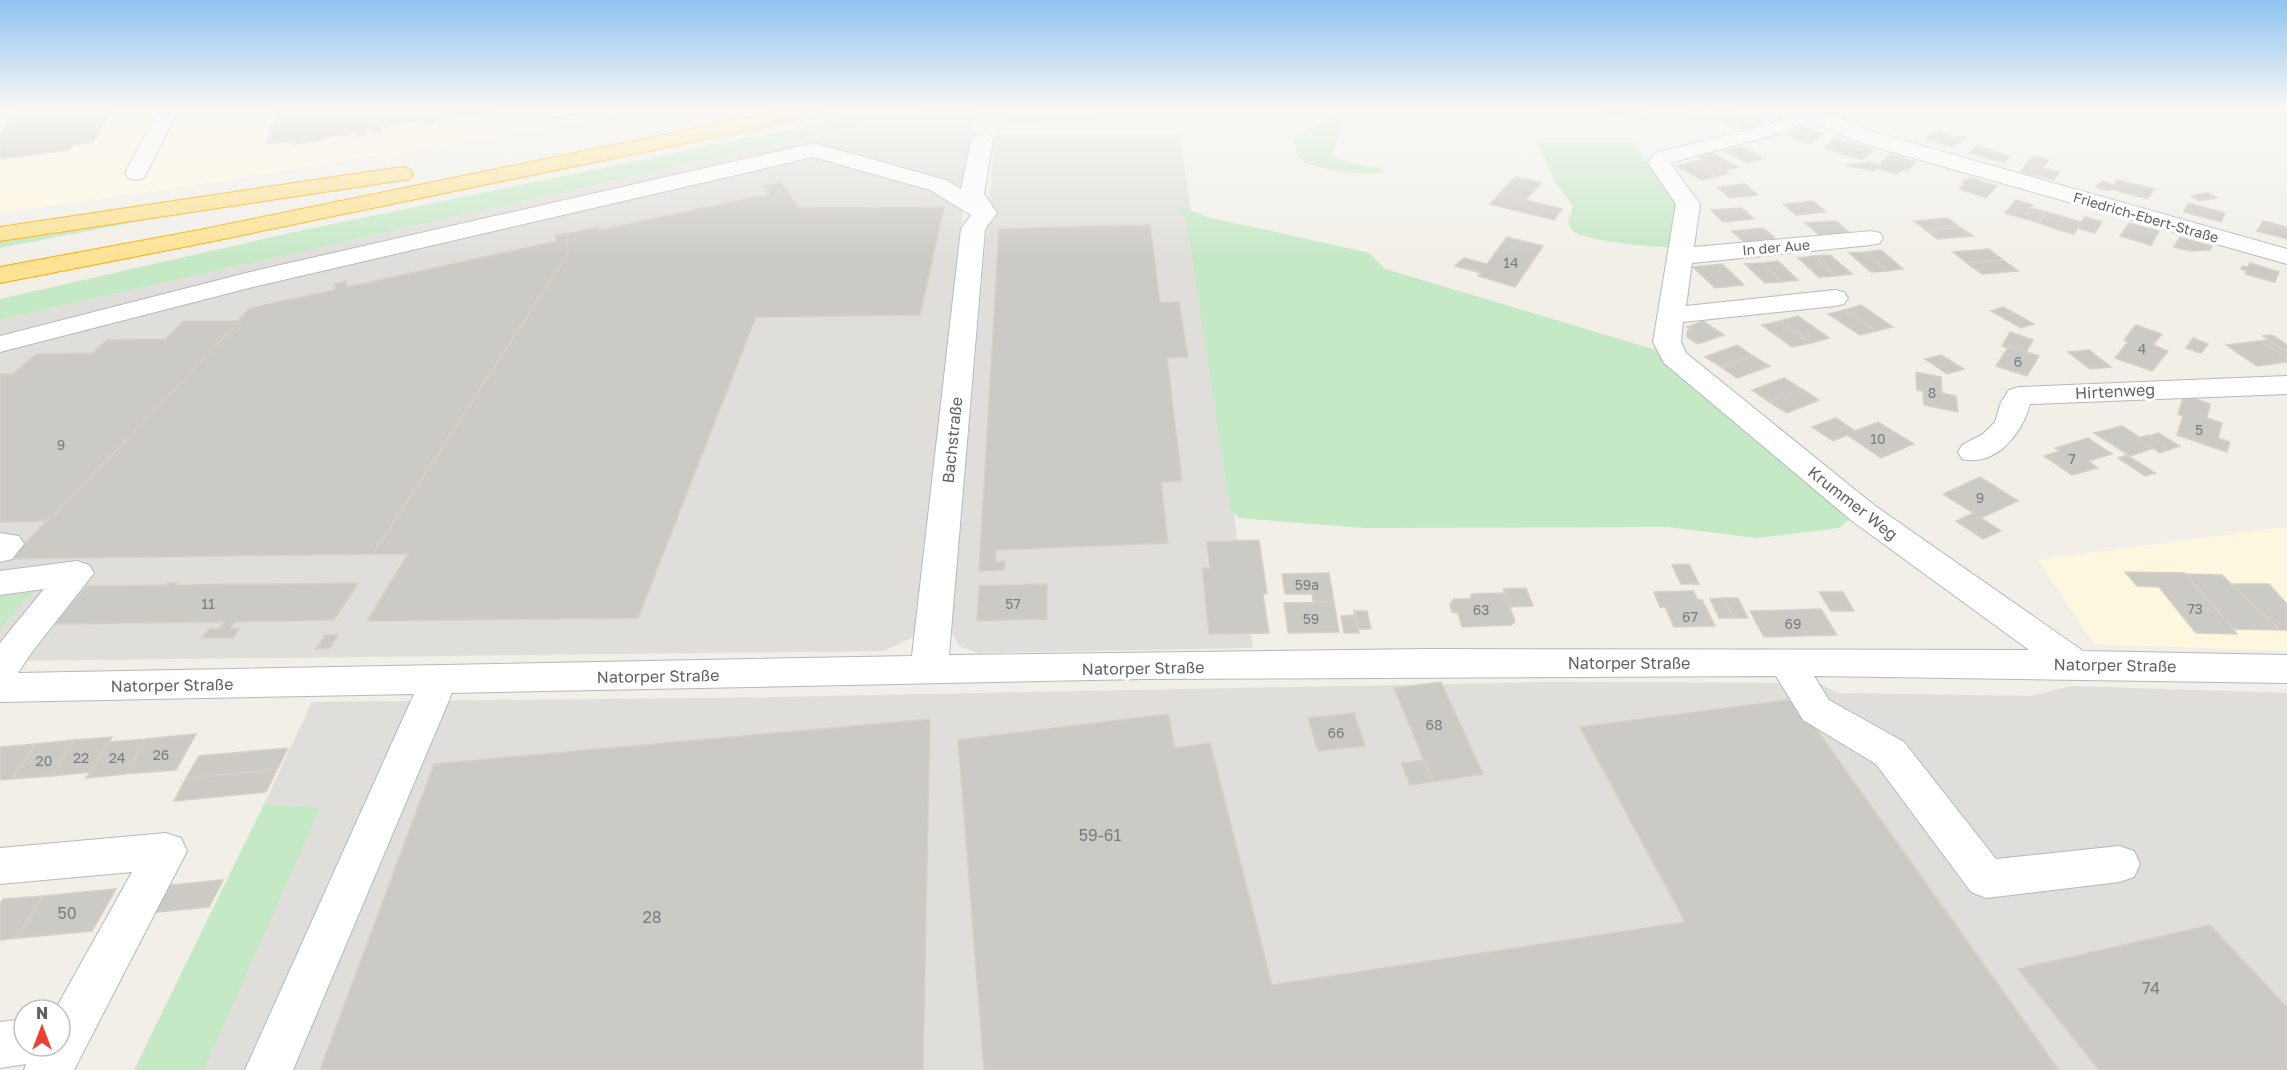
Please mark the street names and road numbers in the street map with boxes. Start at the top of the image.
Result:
street label: Friedrich-Ebert-Straße [2071,188,2221,246]
street label: In der Aue [1741,236,1811,258]
street label: Hirtenweg [2074,379,2156,403]
street label: Bachstraße [938,396,966,484]
street label: Krummer Weg [1804,462,1902,544]
street label: Natorper Straße [1568,653,1690,673]
street label: Natorper Straße [2054,654,2176,676]
street label: Natorper Straße [1082,657,1204,679]
street label: Natorper Straße [597,665,719,687]
street label: Natorper Straße [111,674,233,696]

